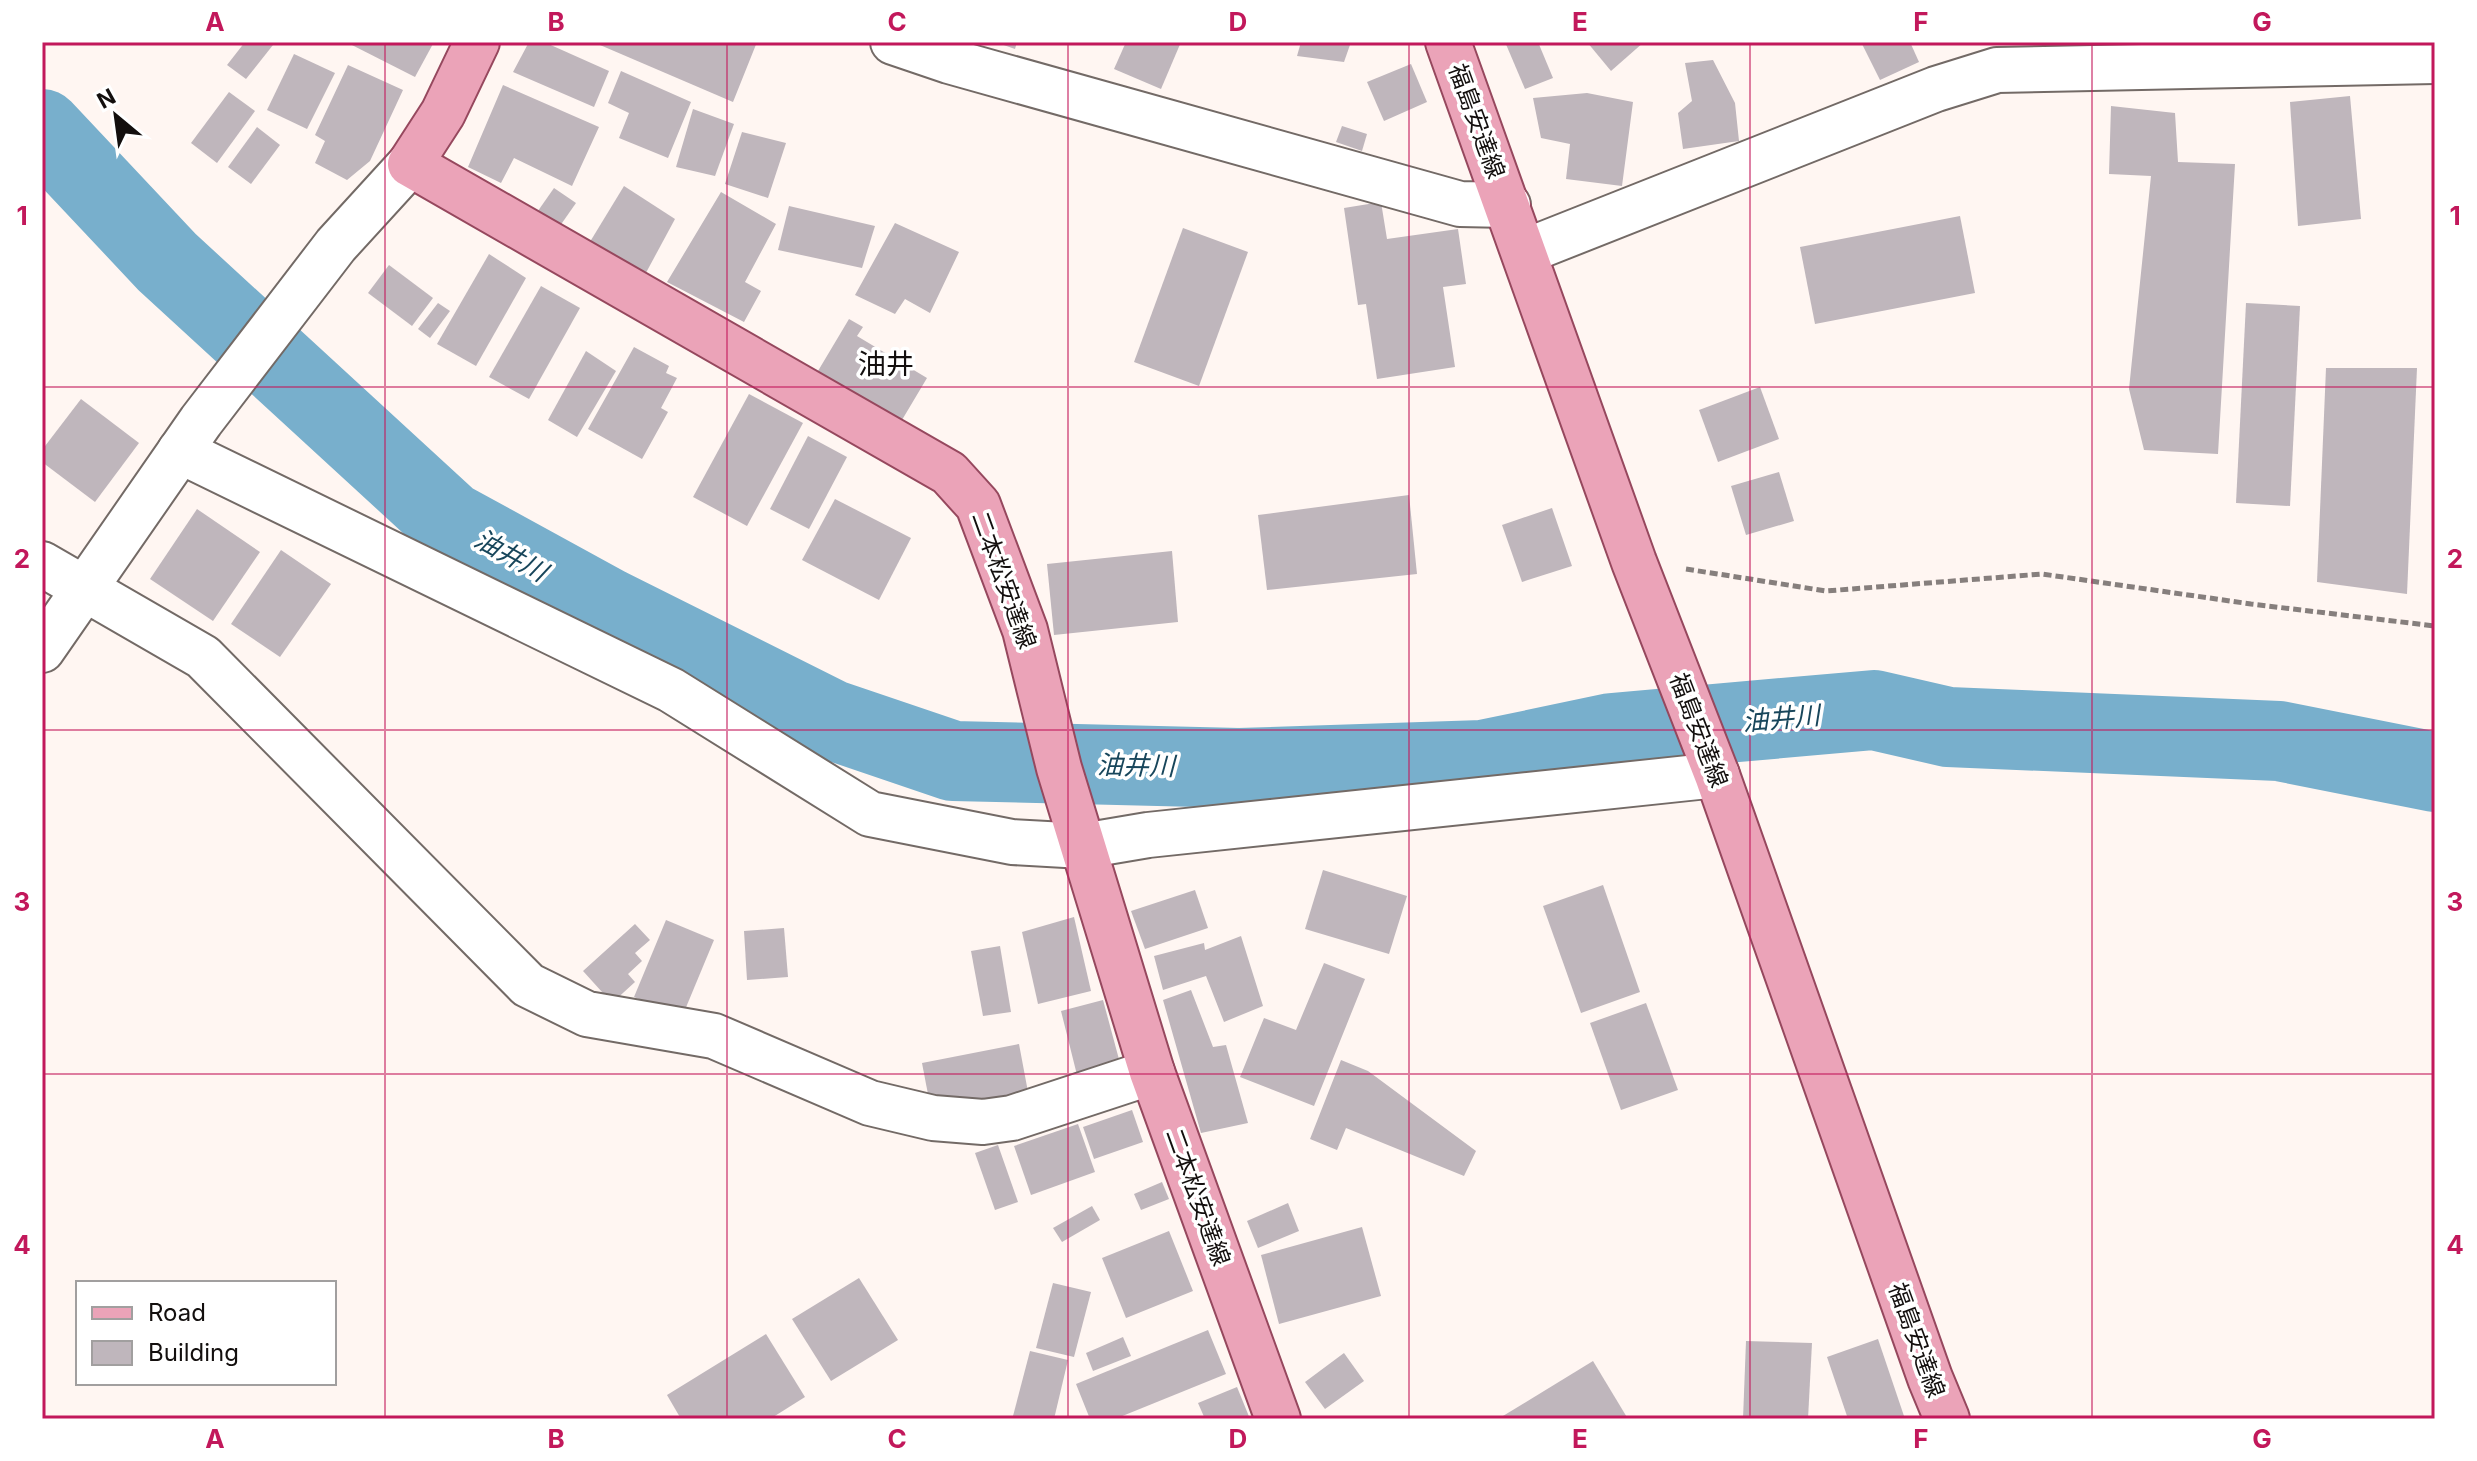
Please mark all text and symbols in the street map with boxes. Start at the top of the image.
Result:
text: A [205,6,225,37]
text: B [547,6,565,37]
text: C [887,6,907,37]
text: D [1229,6,1247,37]
text: E [1572,6,1588,37]
text: F [1913,6,1929,37]
text: G [2252,6,2272,37]
street label: 福島安達線 [1443,60,1511,182]
north arrow [76,76,156,156]
text: N [93,83,120,114]
text: 1 [16,200,28,231]
text: 1 [2449,200,2461,231]
district label: 油井 [858,347,914,381]
street label: 二本松安達線 [966,507,1042,653]
water label: 油井川 [469,523,555,589]
text: 2 [14,543,30,574]
text: 2 [2447,543,2463,574]
street label: 福島安達線 [1664,669,1734,791]
water label: 油井川 [1741,699,1824,737]
water label: 油井川 [1097,749,1178,781]
text: 3 [14,886,30,917]
text: 3 [2447,886,2463,917]
street label: 二本松安達線 [1160,1124,1236,1270]
text: 4 [13,1229,31,1260]
text: 4 [2446,1229,2464,1260]
street label: 福島安達線 [1883,1279,1951,1401]
legend [76,1281,336,1385]
text: Road [148,1298,206,1327]
text: Building [148,1338,239,1367]
text: A [205,1423,225,1454]
text: B [547,1423,565,1454]
text: C [887,1423,907,1454]
text: D [1229,1423,1247,1454]
text: E [1572,1423,1588,1454]
text: F [1913,1423,1929,1454]
text: G [2252,1423,2272,1454]

